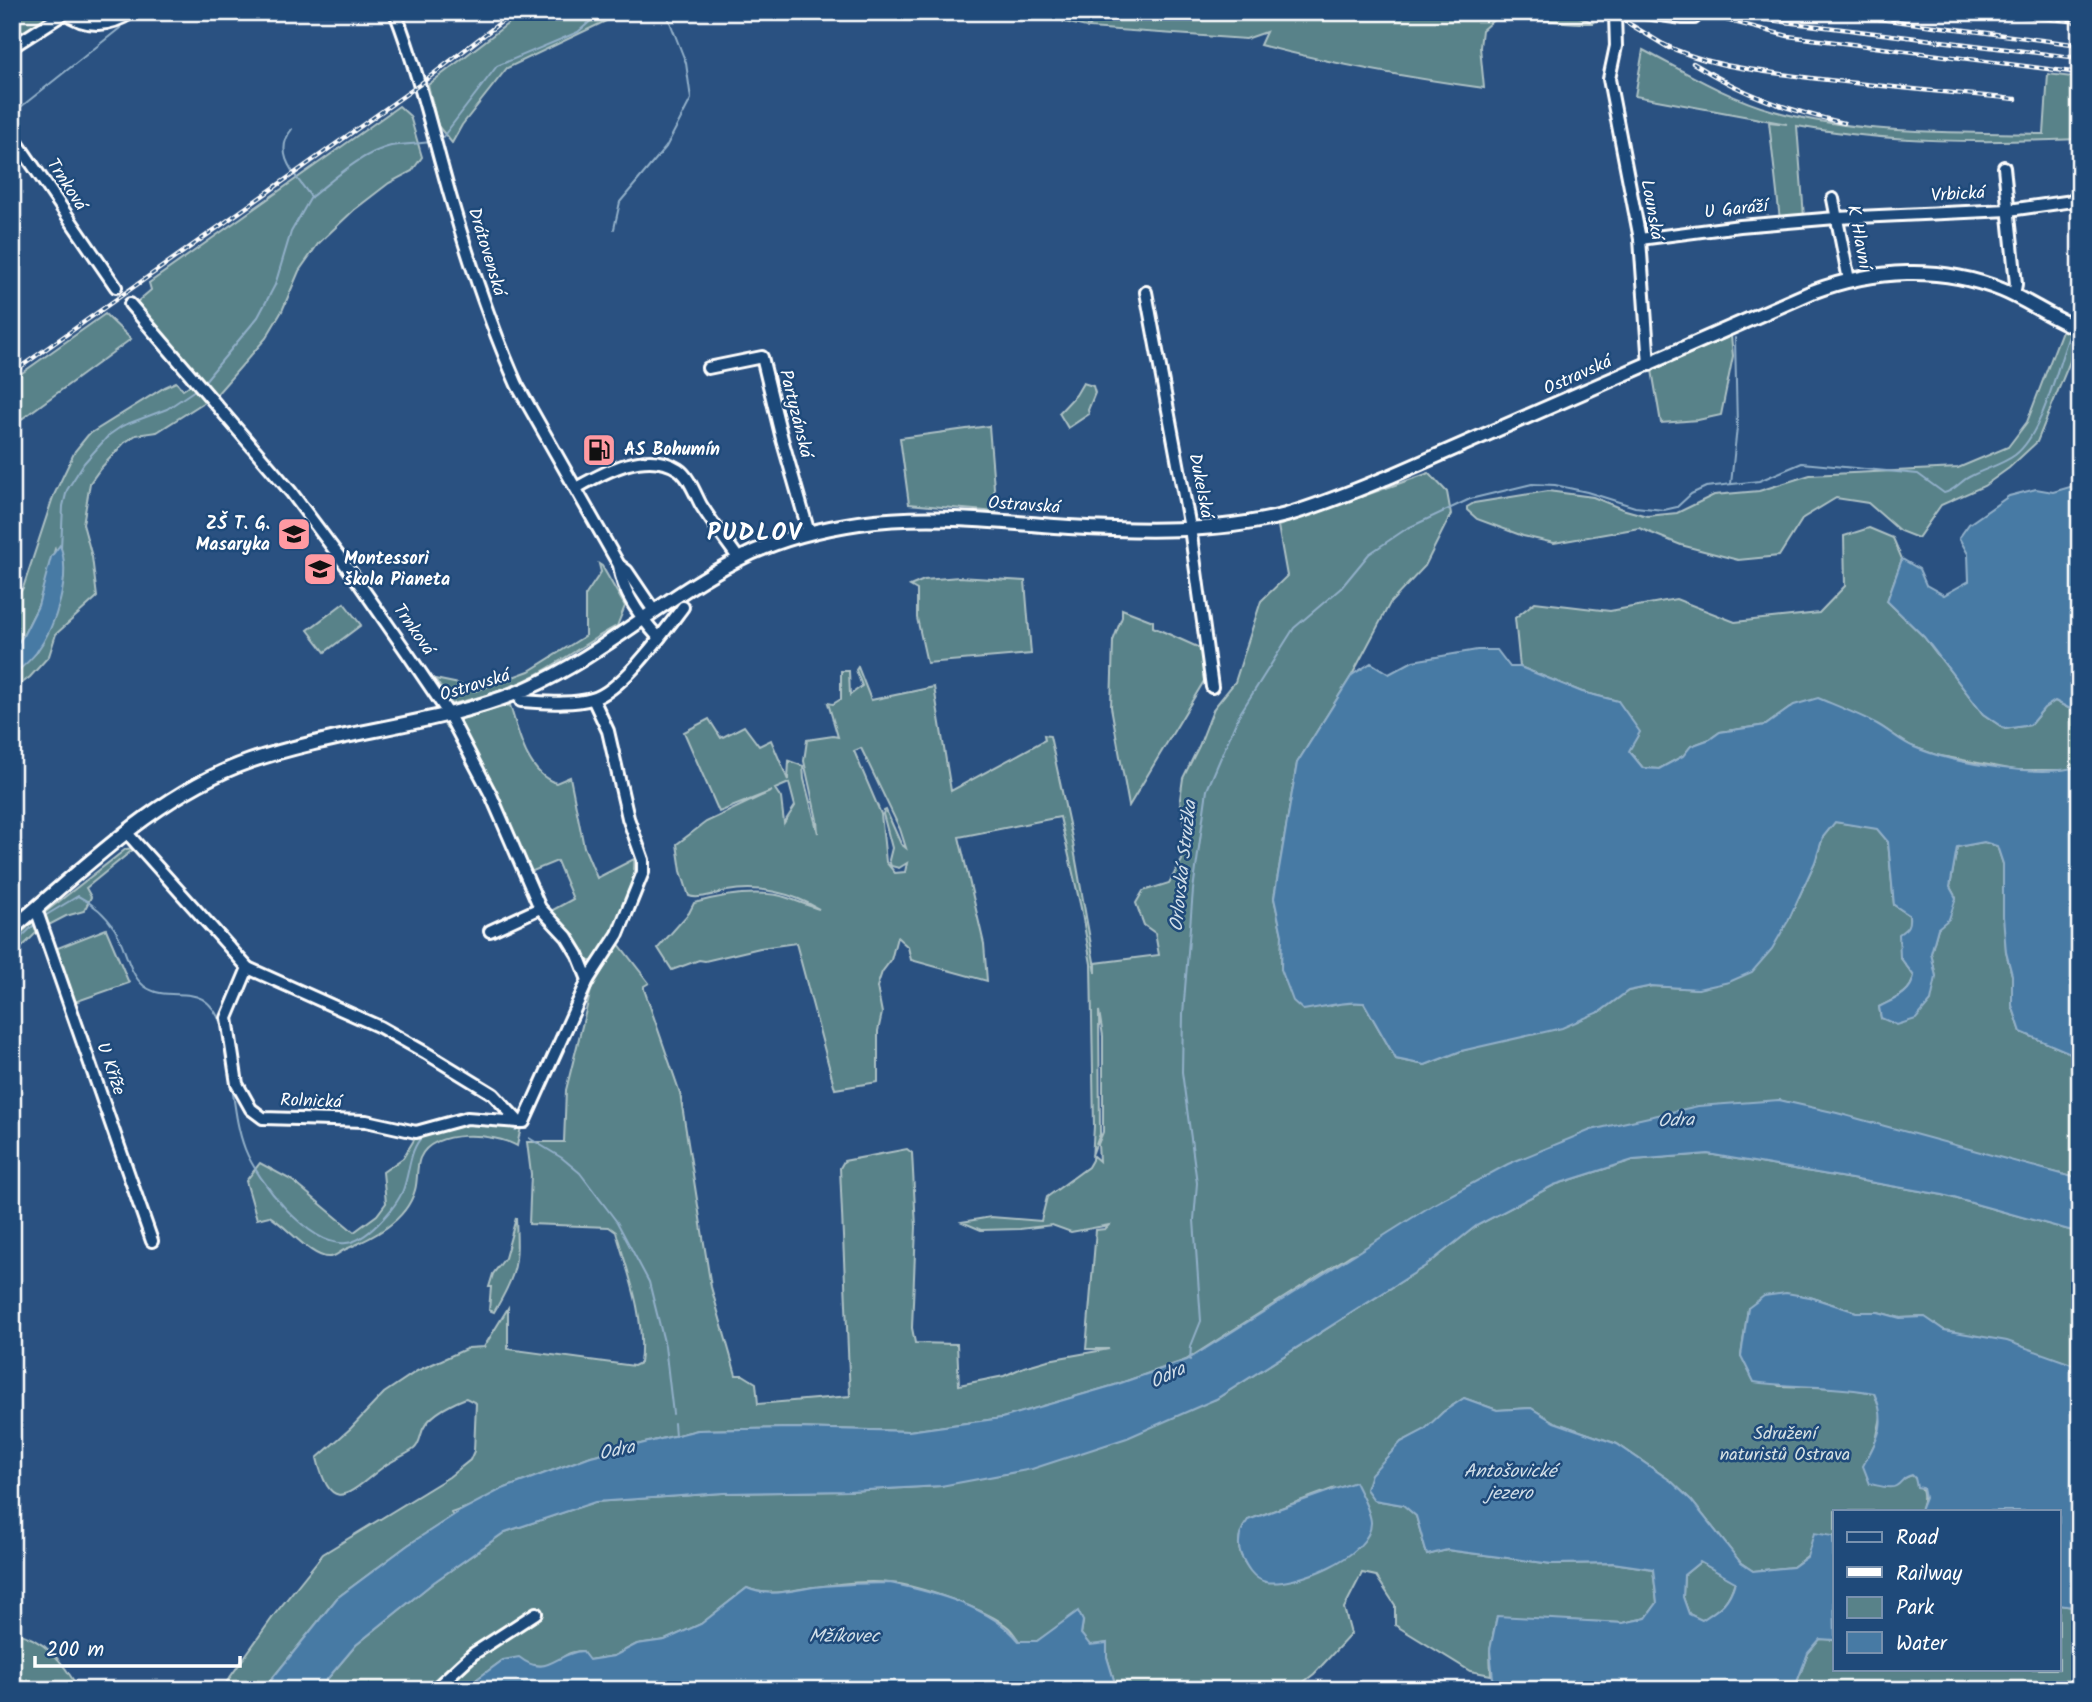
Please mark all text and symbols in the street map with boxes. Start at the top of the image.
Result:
street label: Trnková [38,153,95,218]
street label: Lounská [1631,178,1671,244]
street label: Vrbická [1930,179,1987,211]
street label: U Garáží [1703,192,1772,228]
street label: K Hlavní [1838,203,1879,274]
street label: Drátovenská [459,204,514,301]
street label: Ostravská [1539,347,1618,404]
street label: Partyzánská [770,367,820,463]
fuel station icon: AS Bohumín [580,431,618,469]
place label: AS Bohumín [624,436,720,465]
street label: Dukelská [1179,451,1221,523]
street label: Ostravská [987,489,1063,523]
place label: ZŠ T. G. Masaryka [196,510,270,560]
district label: PUDLOV [707,514,803,553]
school or university icon: ZŠ T. G. Masaryka [275,515,313,553]
place label: Montessori škola Pianeta [344,545,450,595]
school or university icon: Montessori škola Pianeta [301,550,339,588]
street label: Trnková [385,598,442,663]
street label: Ostravská [436,661,515,710]
water label: Orlovská Stružka [1162,798,1206,933]
street label: U Kříže [87,1039,133,1099]
street label: Rolnická [280,1086,344,1118]
water label: Odra [1657,1105,1696,1137]
water label: Odra [1145,1354,1192,1397]
park label: Sdružení naturistů Ostrava [1720,1420,1850,1470]
water label: Odra [596,1432,639,1469]
water label: Antošovické jezero [1464,1457,1561,1509]
legend [1833,1510,2060,1670]
text: Road [1896,1522,1939,1555]
text: Railway [1896,1558,1962,1591]
text: Park [1896,1592,1934,1625]
water label: Mžíkovec [809,1622,881,1652]
scale bar [35,1625,240,1669]
text: Water [1896,1628,1948,1661]
text: 200 m [46,1634,104,1667]

